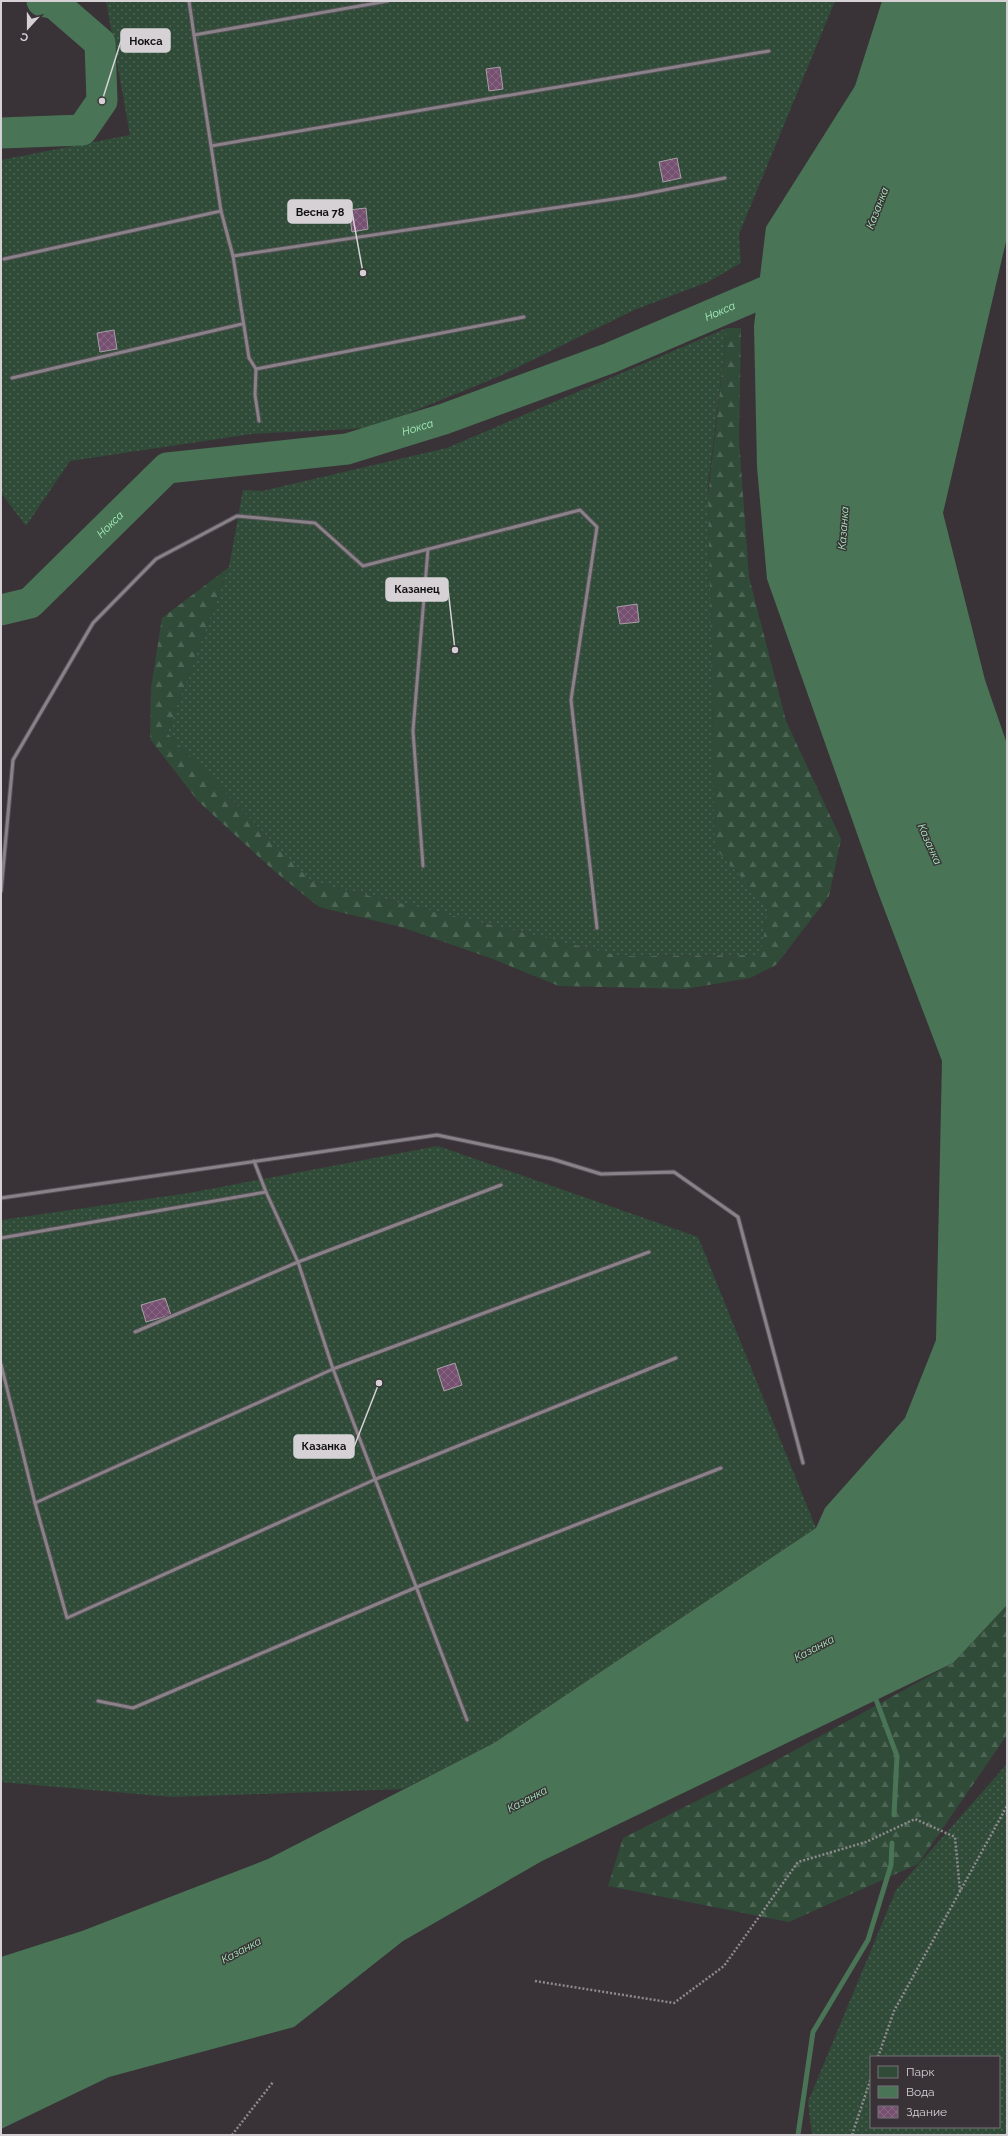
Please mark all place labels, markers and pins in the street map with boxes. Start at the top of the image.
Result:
callout: Нокса [121,29,170,52]
callout: Весна 78 [288,200,352,223]
callout: Казанец [386,578,448,601]
callout: Казанка [294,1435,354,1458]

